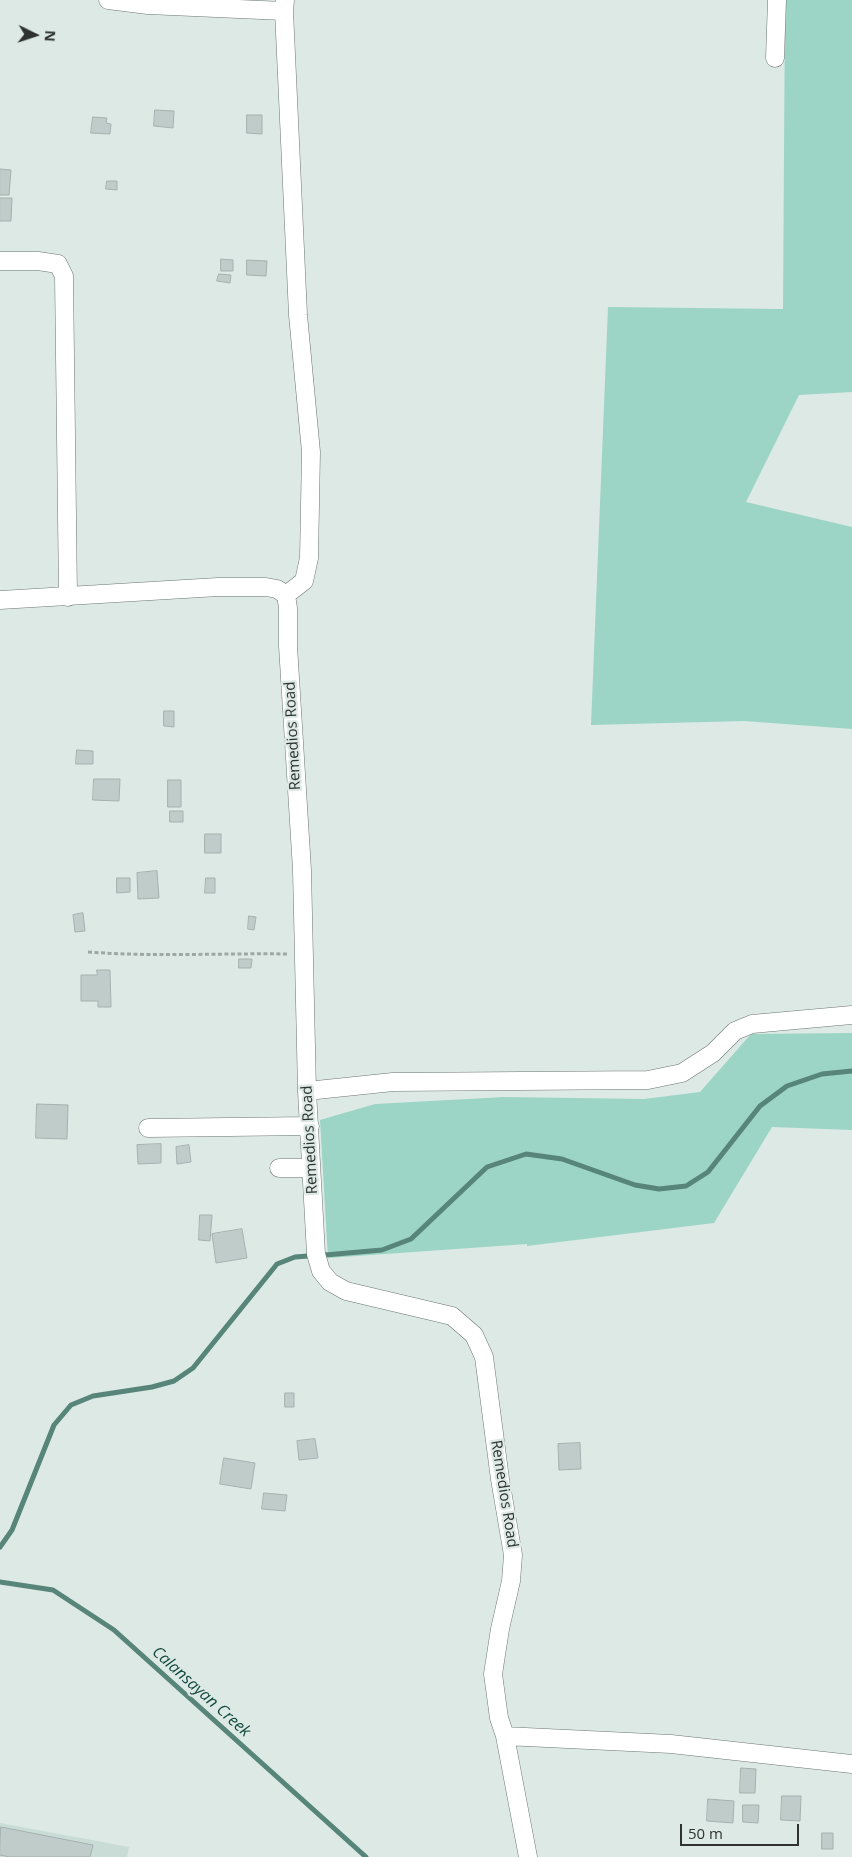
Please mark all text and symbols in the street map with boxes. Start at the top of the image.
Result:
north arrow [10,10,60,60]
text: N [41,30,60,42]
street label: Remedios Road [281,681,305,791]
street label: Remedios Road [298,1085,322,1195]
street label: Remedios Road [487,1439,521,1549]
water label: Calansayan Creek [148,1643,254,1741]
scale bar [682,1814,801,1846]
text: 50 m [688,1823,723,1843]

